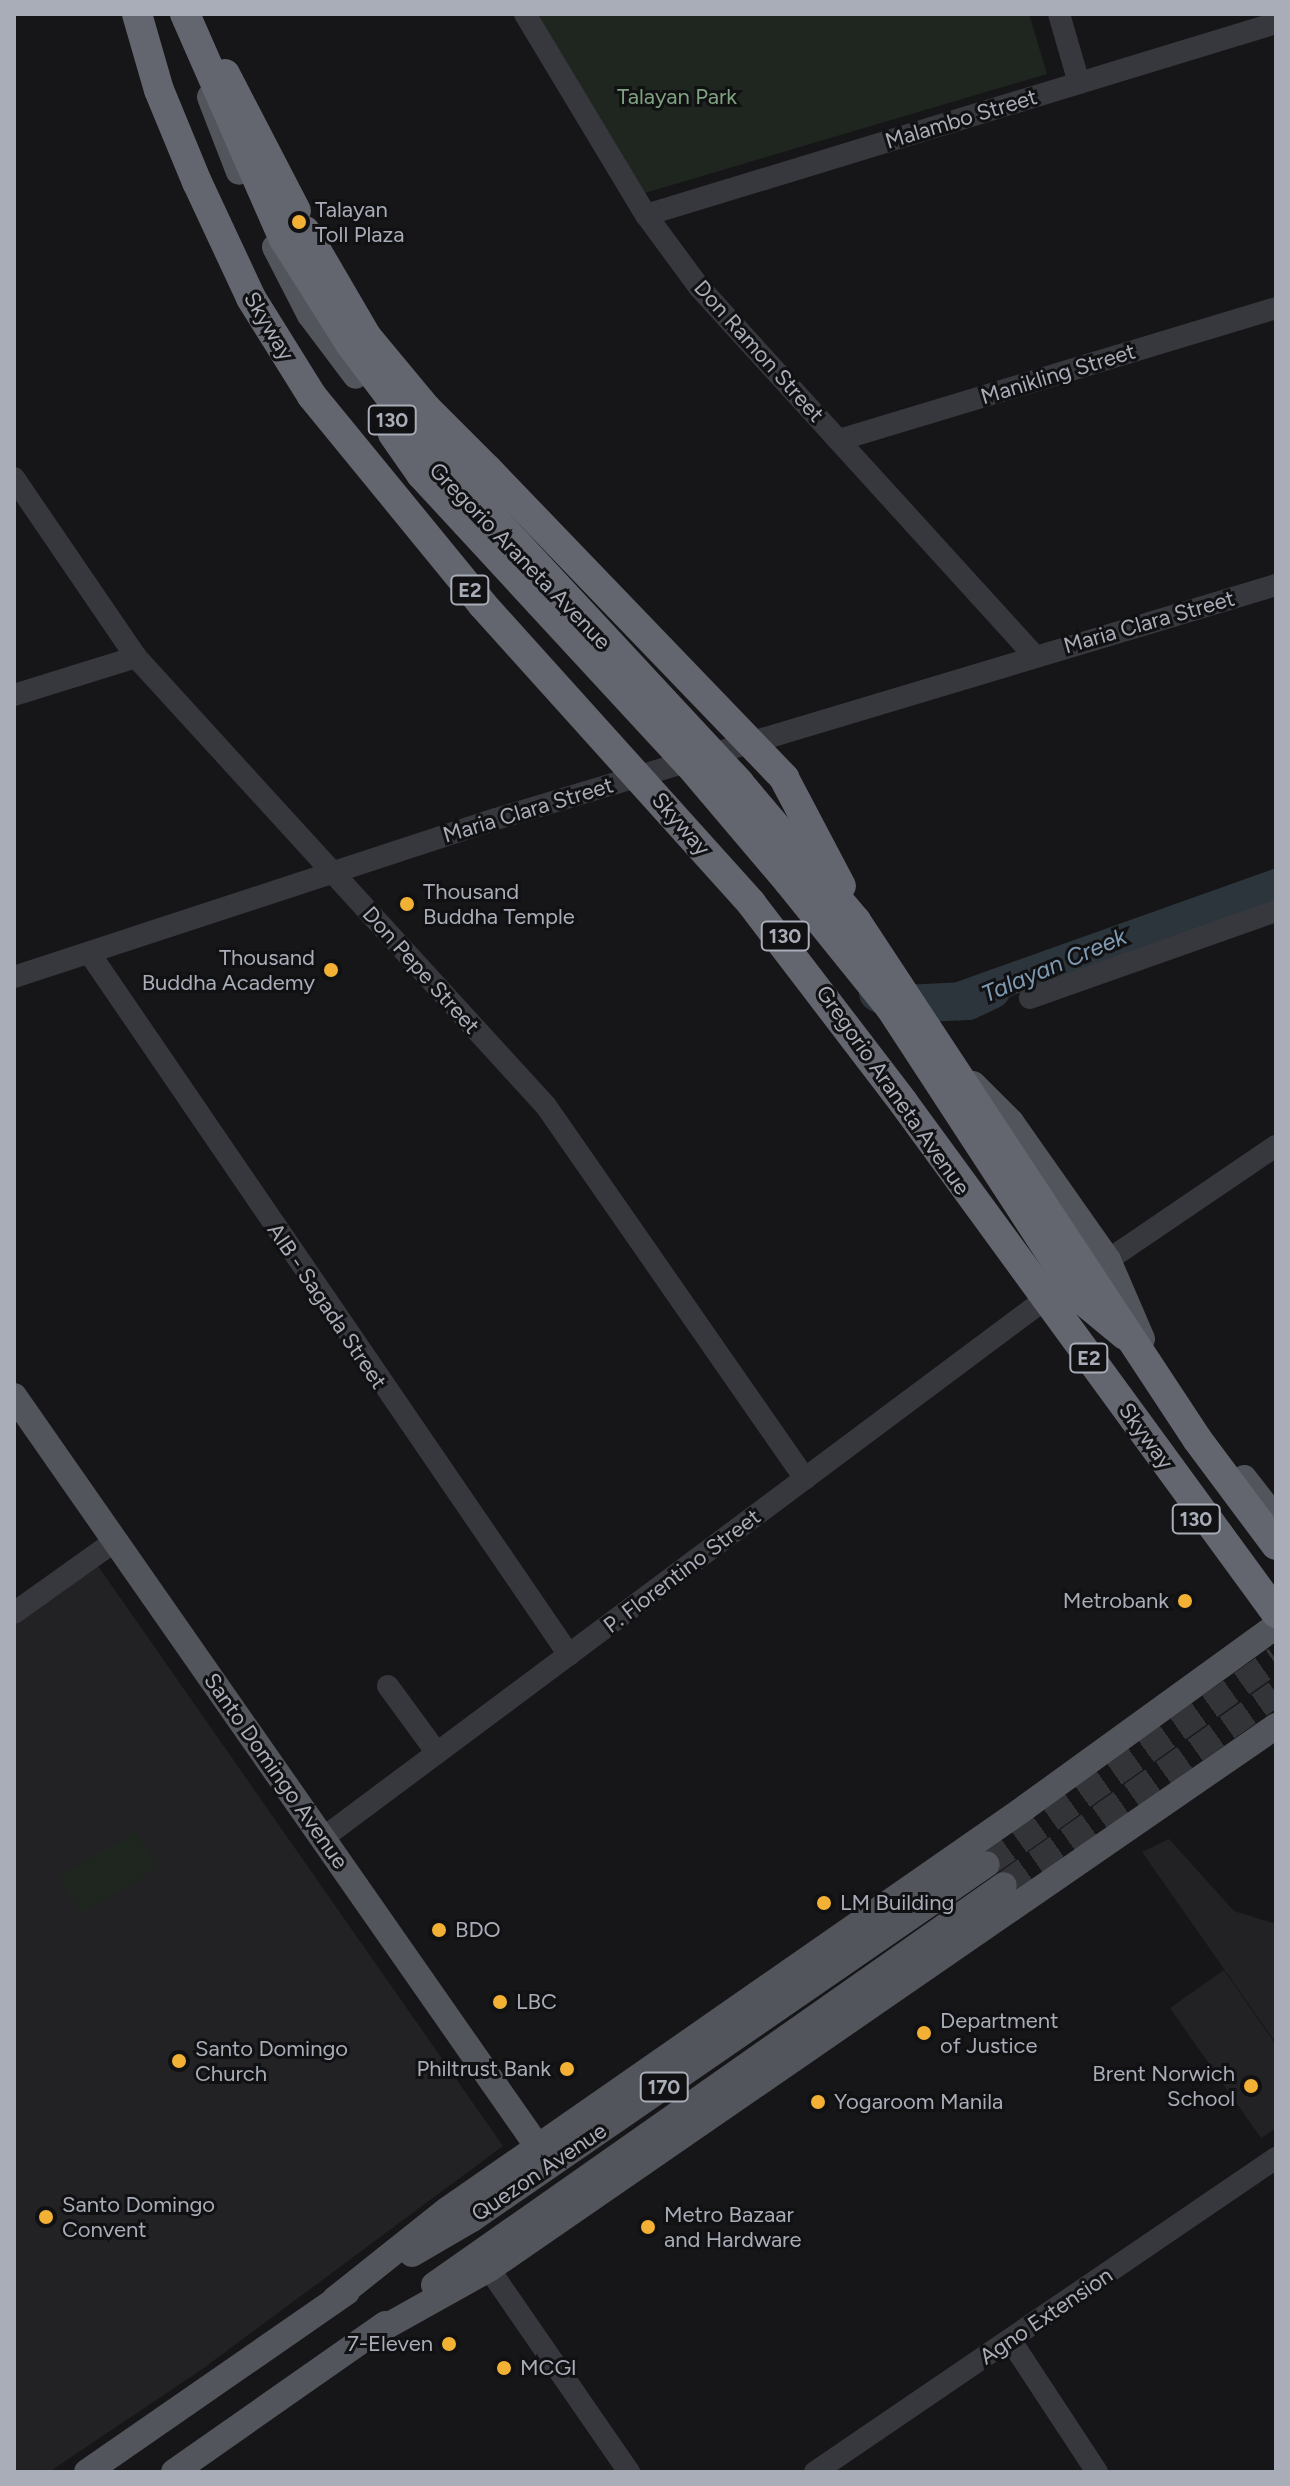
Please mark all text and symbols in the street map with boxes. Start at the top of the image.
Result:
street label: Malambo Street [882,83,1040,155]
park label: Talayan Park [617,84,737,110]
place label: Talayan Toll Plaza [315,196,404,248]
marker: Talayan Toll Plaza [290,213,308,231]
street label: Don Ramon Street [689,275,829,427]
street label: Skyway [238,287,300,365]
street label: Manikling Street [978,338,1138,410]
road number: 130 [366,404,418,436]
street label: Gregorio Araneta Avenue [424,457,616,655]
road number: E2 [450,574,490,606]
street label: Maria Clara Street [1060,585,1238,659]
street label: Maria Clara Street [440,772,616,848]
street label: Skyway [646,787,716,861]
place label: Thousand Buddha Temple [423,878,575,930]
marker: Thousand Buddha Temple [398,895,416,913]
street label: Don Pepe Street [357,901,485,1039]
road number: 130 [759,920,811,952]
water label: Talayan Creek [977,922,1131,1008]
place label: Thousand Buddha Academy [142,944,315,996]
marker: Thousand Buddha Academy [322,961,340,979]
street label: Gregorio Araneta Avenue [811,980,975,1200]
street label: AIB - Sagada Street [262,1218,392,1394]
road number: E2 [1069,1342,1109,1374]
street label: Skyway [1113,1398,1179,1474]
street label: P. Florentino Street [598,1503,766,1639]
road number: 130 [1170,1503,1222,1535]
place label: Metrobank [1063,1588,1169,1614]
marker: Metrobank [1176,1592,1194,1610]
street label: Santo Domingo Avenue [198,1668,354,1874]
place label: LM Building [840,1890,954,1916]
marker: LM Building [815,1894,833,1912]
place label: BDO [455,1917,501,1943]
marker: BDO [430,1921,448,1939]
place label: LBC [516,1989,557,2015]
marker: LBC [491,1993,509,2011]
place label: Department of Justice [940,2007,1058,2058]
marker: Department of Justice [915,2024,933,2042]
place label: Santo Domingo Church [195,2035,348,2086]
marker: Santo Domingo Church [170,2052,188,2070]
place label: Philtrust Bank [416,2056,551,2082]
marker: Philtrust Bank [558,2060,576,2078]
place label: Brent Norwich School [1092,2060,1235,2112]
road number: 170 [638,2071,690,2103]
marker: Brent Norwich School [1242,2077,1260,2095]
place label: Yogaroom Manila [834,2089,1003,2115]
marker: Yogaroom Manila [809,2093,827,2111]
street label: Quezon Avenue [466,2117,612,2227]
place label: Santo Domingo Convent [62,2191,215,2242]
place label: Metro Bazaar and Hardware [664,2201,802,2252]
marker: Santo Domingo Convent [37,2208,55,2226]
marker: Metro Bazaar and Hardware [639,2218,657,2236]
street label: Agno Extension [975,2262,1117,2370]
place label: 7-Eleven [347,2331,433,2357]
marker: 7-Eleven [440,2335,458,2353]
place label: MCGI [520,2355,577,2381]
marker: MCGI [495,2359,513,2377]

